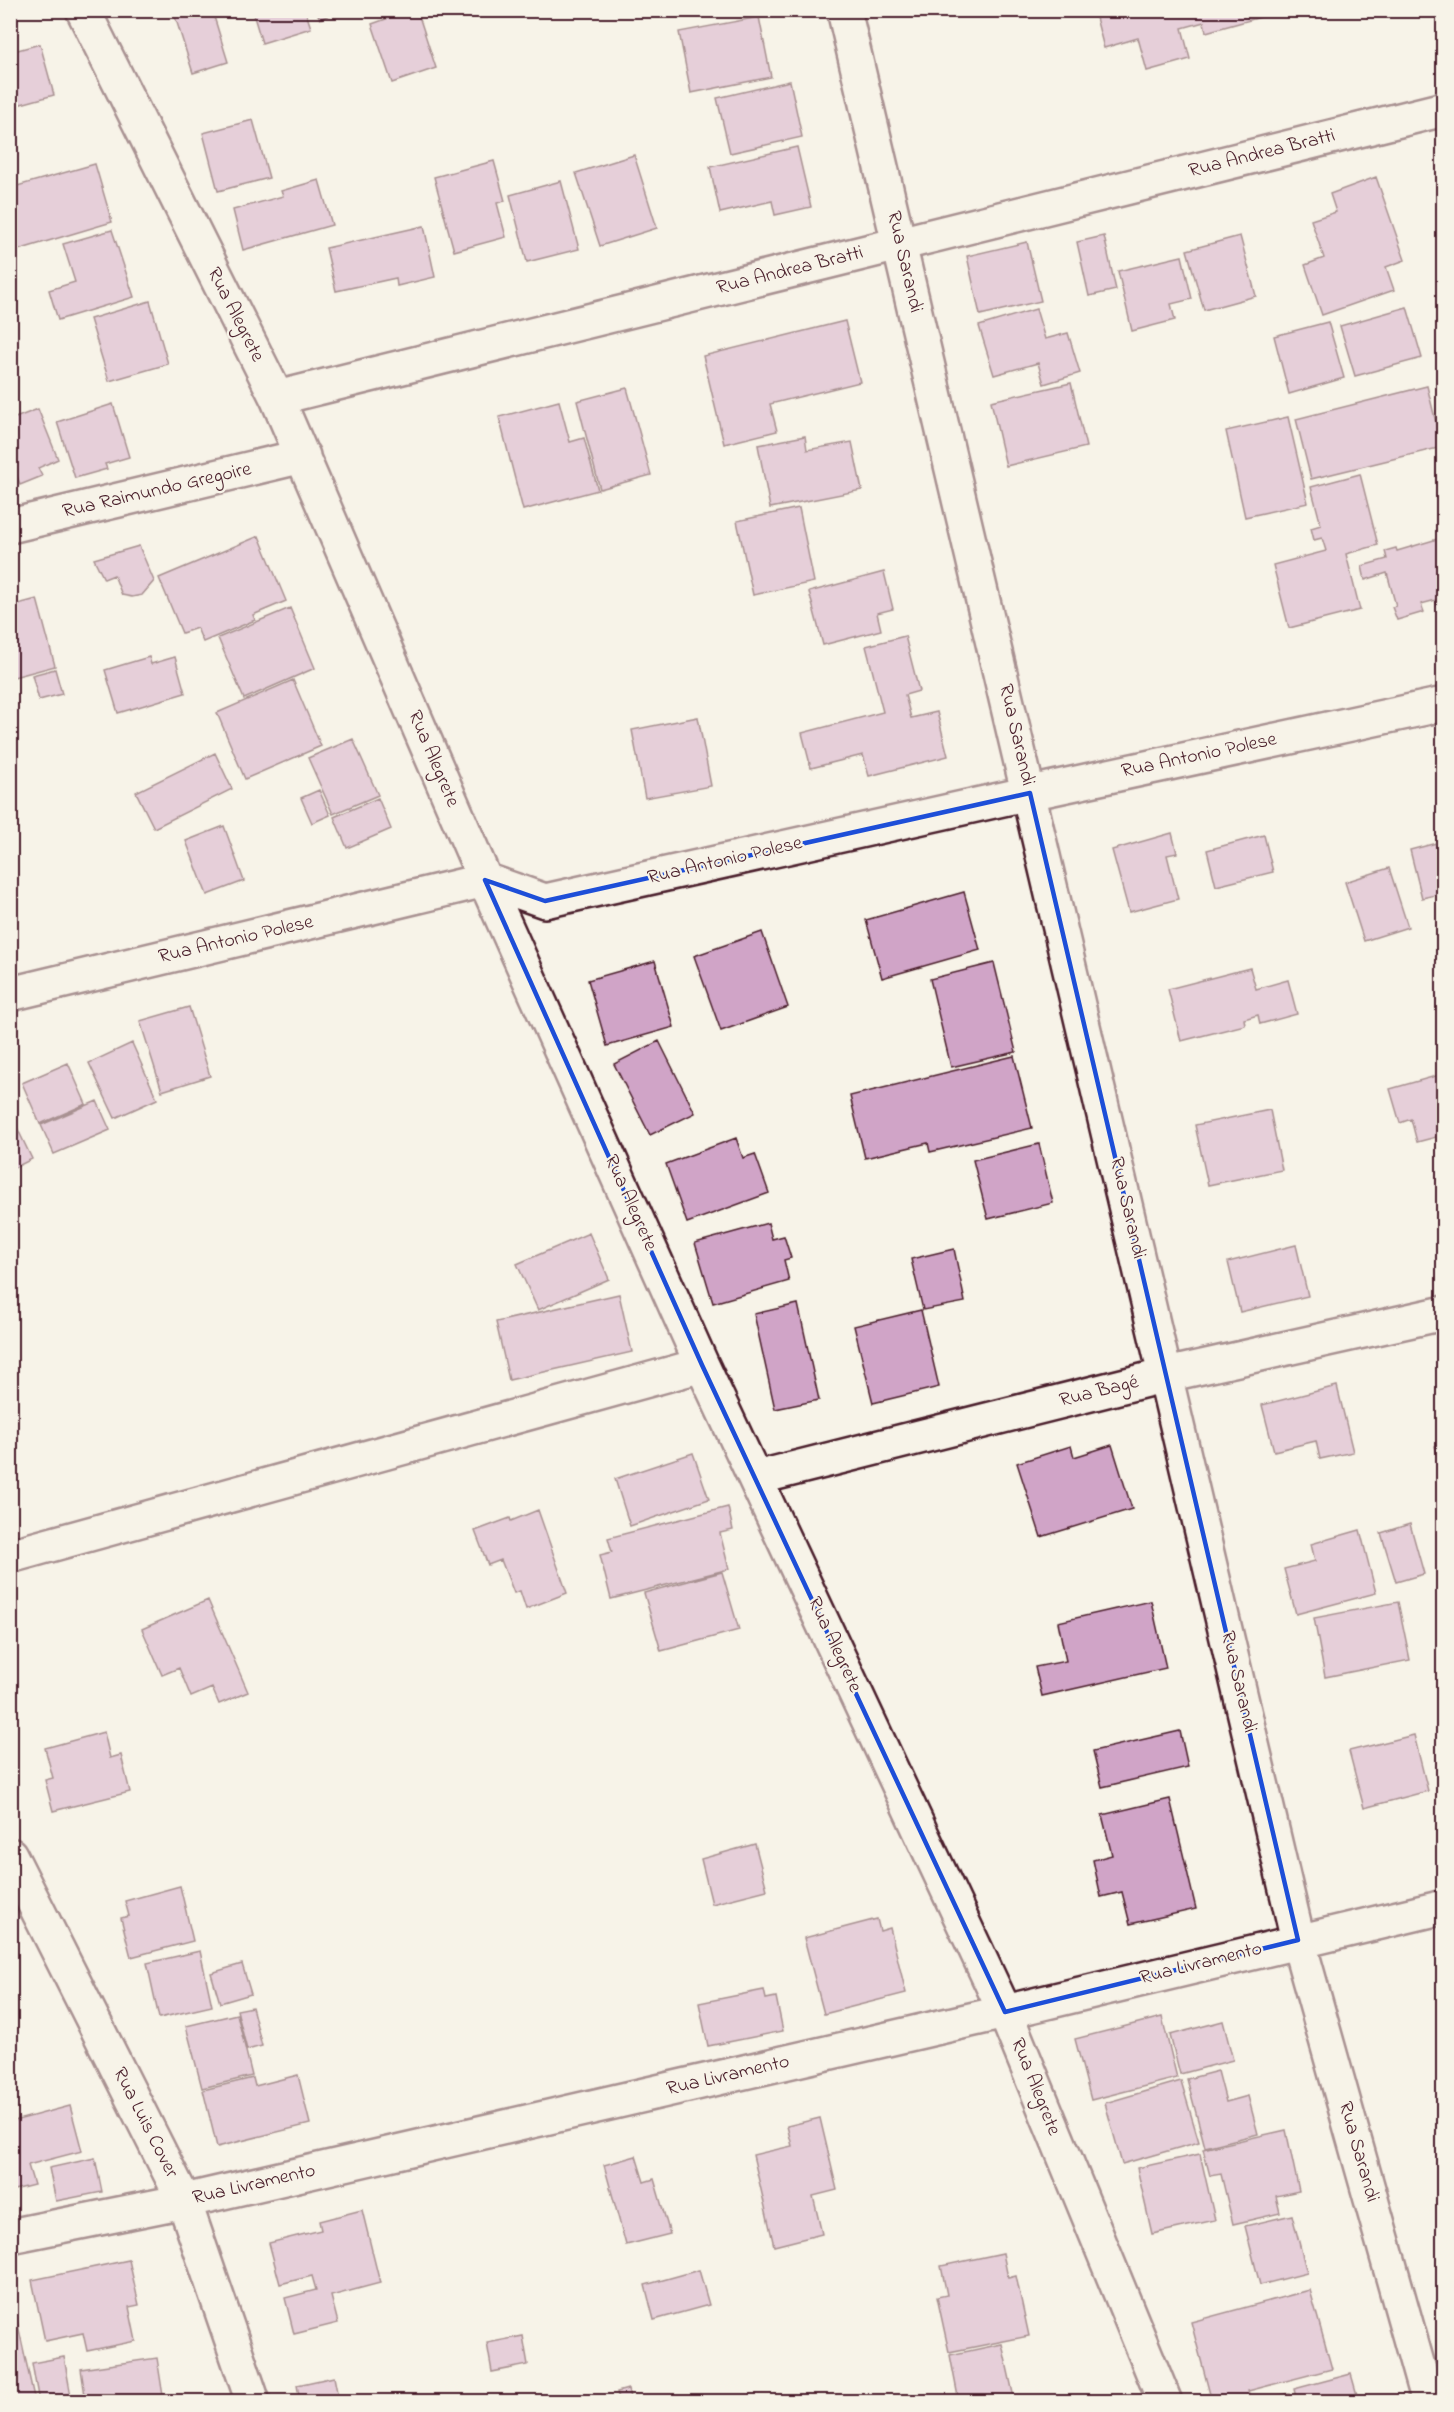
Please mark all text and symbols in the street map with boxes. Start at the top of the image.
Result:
street label: Rua Andrea Bratti [1186,122,1338,186]
street label: Rua Sarandi [878,208,930,316]
street label: Rua Andrea Bratti [714,239,866,303]
street label: Rua Alegrete [198,263,271,368]
street label: Rua Raimundo Gregoire [60,455,255,528]
street label: Rua Sarandi [990,681,1042,789]
street label: Rua Alegrete [399,706,466,812]
street label: Rua Antonio Polese [1119,725,1279,787]
street label: Rua Antonio Polese [645,829,805,893]
street label: Rua Antonio Polese [156,908,316,972]
street label: Rua Alegrete [595,1150,664,1256]
street label: Rua Sarandi [1101,1154,1153,1262]
street label: Rua Bagé [1056,1368,1142,1417]
street label: Rua Alegrete [798,1592,869,1698]
street label: Rua Sarandi [1212,1628,1264,1736]
street label: Rua Livramento [1137,1935,1265,1993]
street label: Rua Alegrete [1001,2034,1068,2140]
street label: Rua Livramento [664,2048,792,2104]
street label: Rua Luis Cover [105,2063,186,2184]
street label: Rua Sarandi [1330,2098,1386,2206]
street label: Rua Livramento [190,2157,318,2213]

